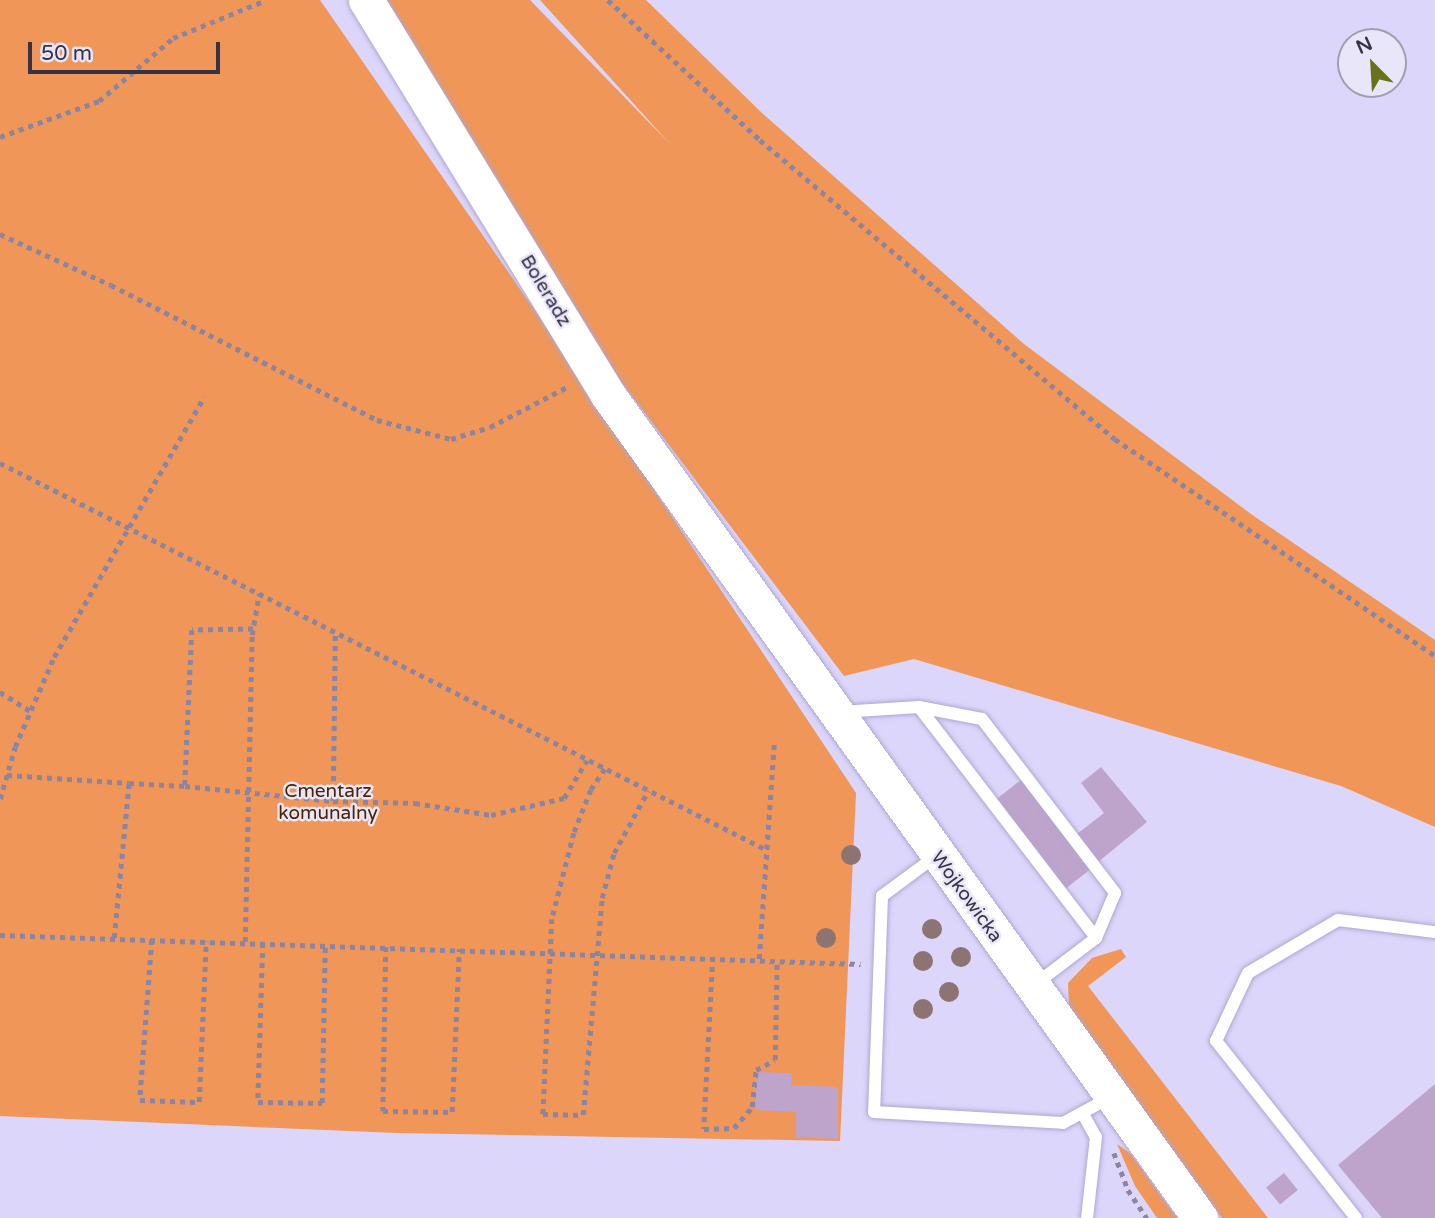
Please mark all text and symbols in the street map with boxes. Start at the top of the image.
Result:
scale bar [32,28,224,72]
north arrow [1337,28,1407,98]
text: N [1353,32,1376,59]
text: 50 m [41,41,92,66]
street label: Boleradz [515,251,575,331]
park label: Cmentarz komunalny [278,781,378,825]
street label: Wojkowicka [925,847,1007,947]

